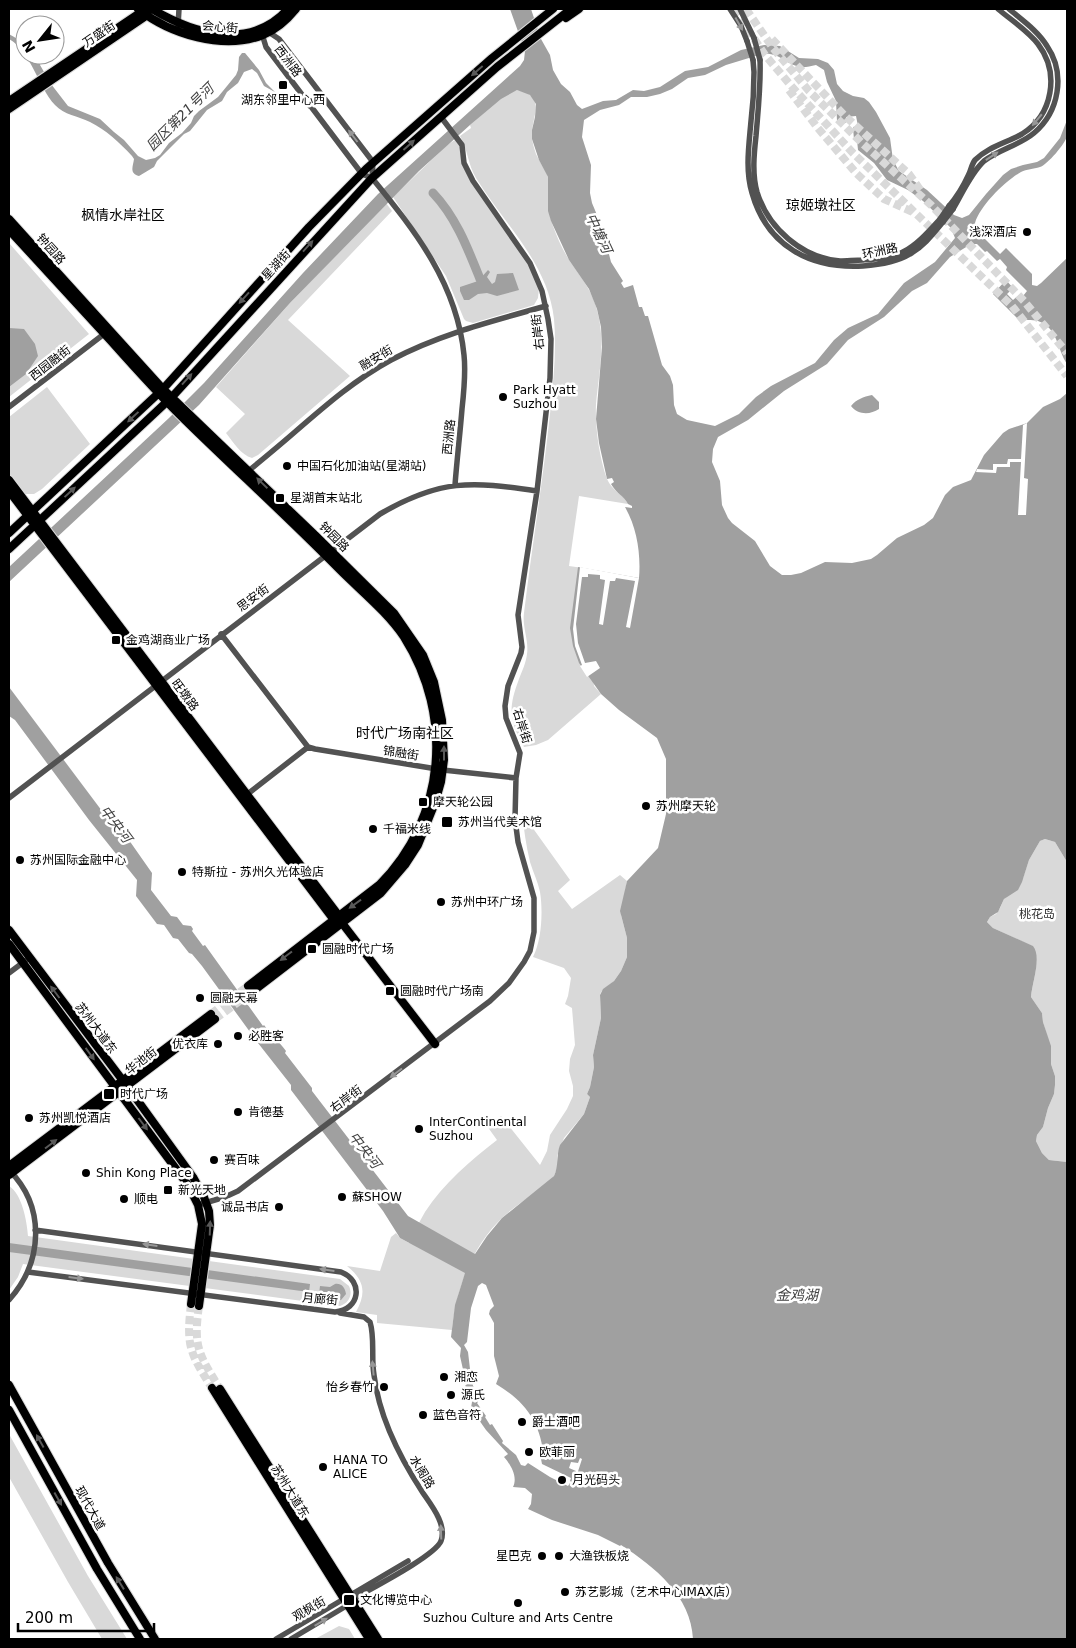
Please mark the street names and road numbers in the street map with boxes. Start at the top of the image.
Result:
street label: 万盛街 [80,18,118,50]
street label: 会心街 [201,18,239,36]
street label: 西洲路 [272,42,304,80]
street label: 钟园路 [34,231,68,267]
street label: 环洲路 [861,240,899,262]
street label: 星湖街 [259,247,293,283]
street label: 右岸街 [529,313,547,351]
street label: 西园融街 [27,343,73,383]
street label: 融安街 [357,343,395,373]
street label: 西洲路 [440,418,458,456]
street label: 钟园路 [316,519,352,555]
street label: 思安街 [234,582,272,614]
street label: 旺墩路 [169,676,201,714]
street label: 右岸街 [510,707,534,745]
street label: 锦融街 [382,743,420,763]
street label: 苏州大道东 [72,1000,120,1056]
street label: 华池街 [123,1044,159,1078]
street label: 右岸街 [327,1083,365,1115]
street label: 月廊街 [301,1290,339,1308]
street label: 水阁路 [407,1453,437,1491]
street label: 苏州大道东 [268,1462,312,1520]
street label: 现代大道 [72,1484,108,1532]
street label: 观枫街 [290,1594,328,1624]

